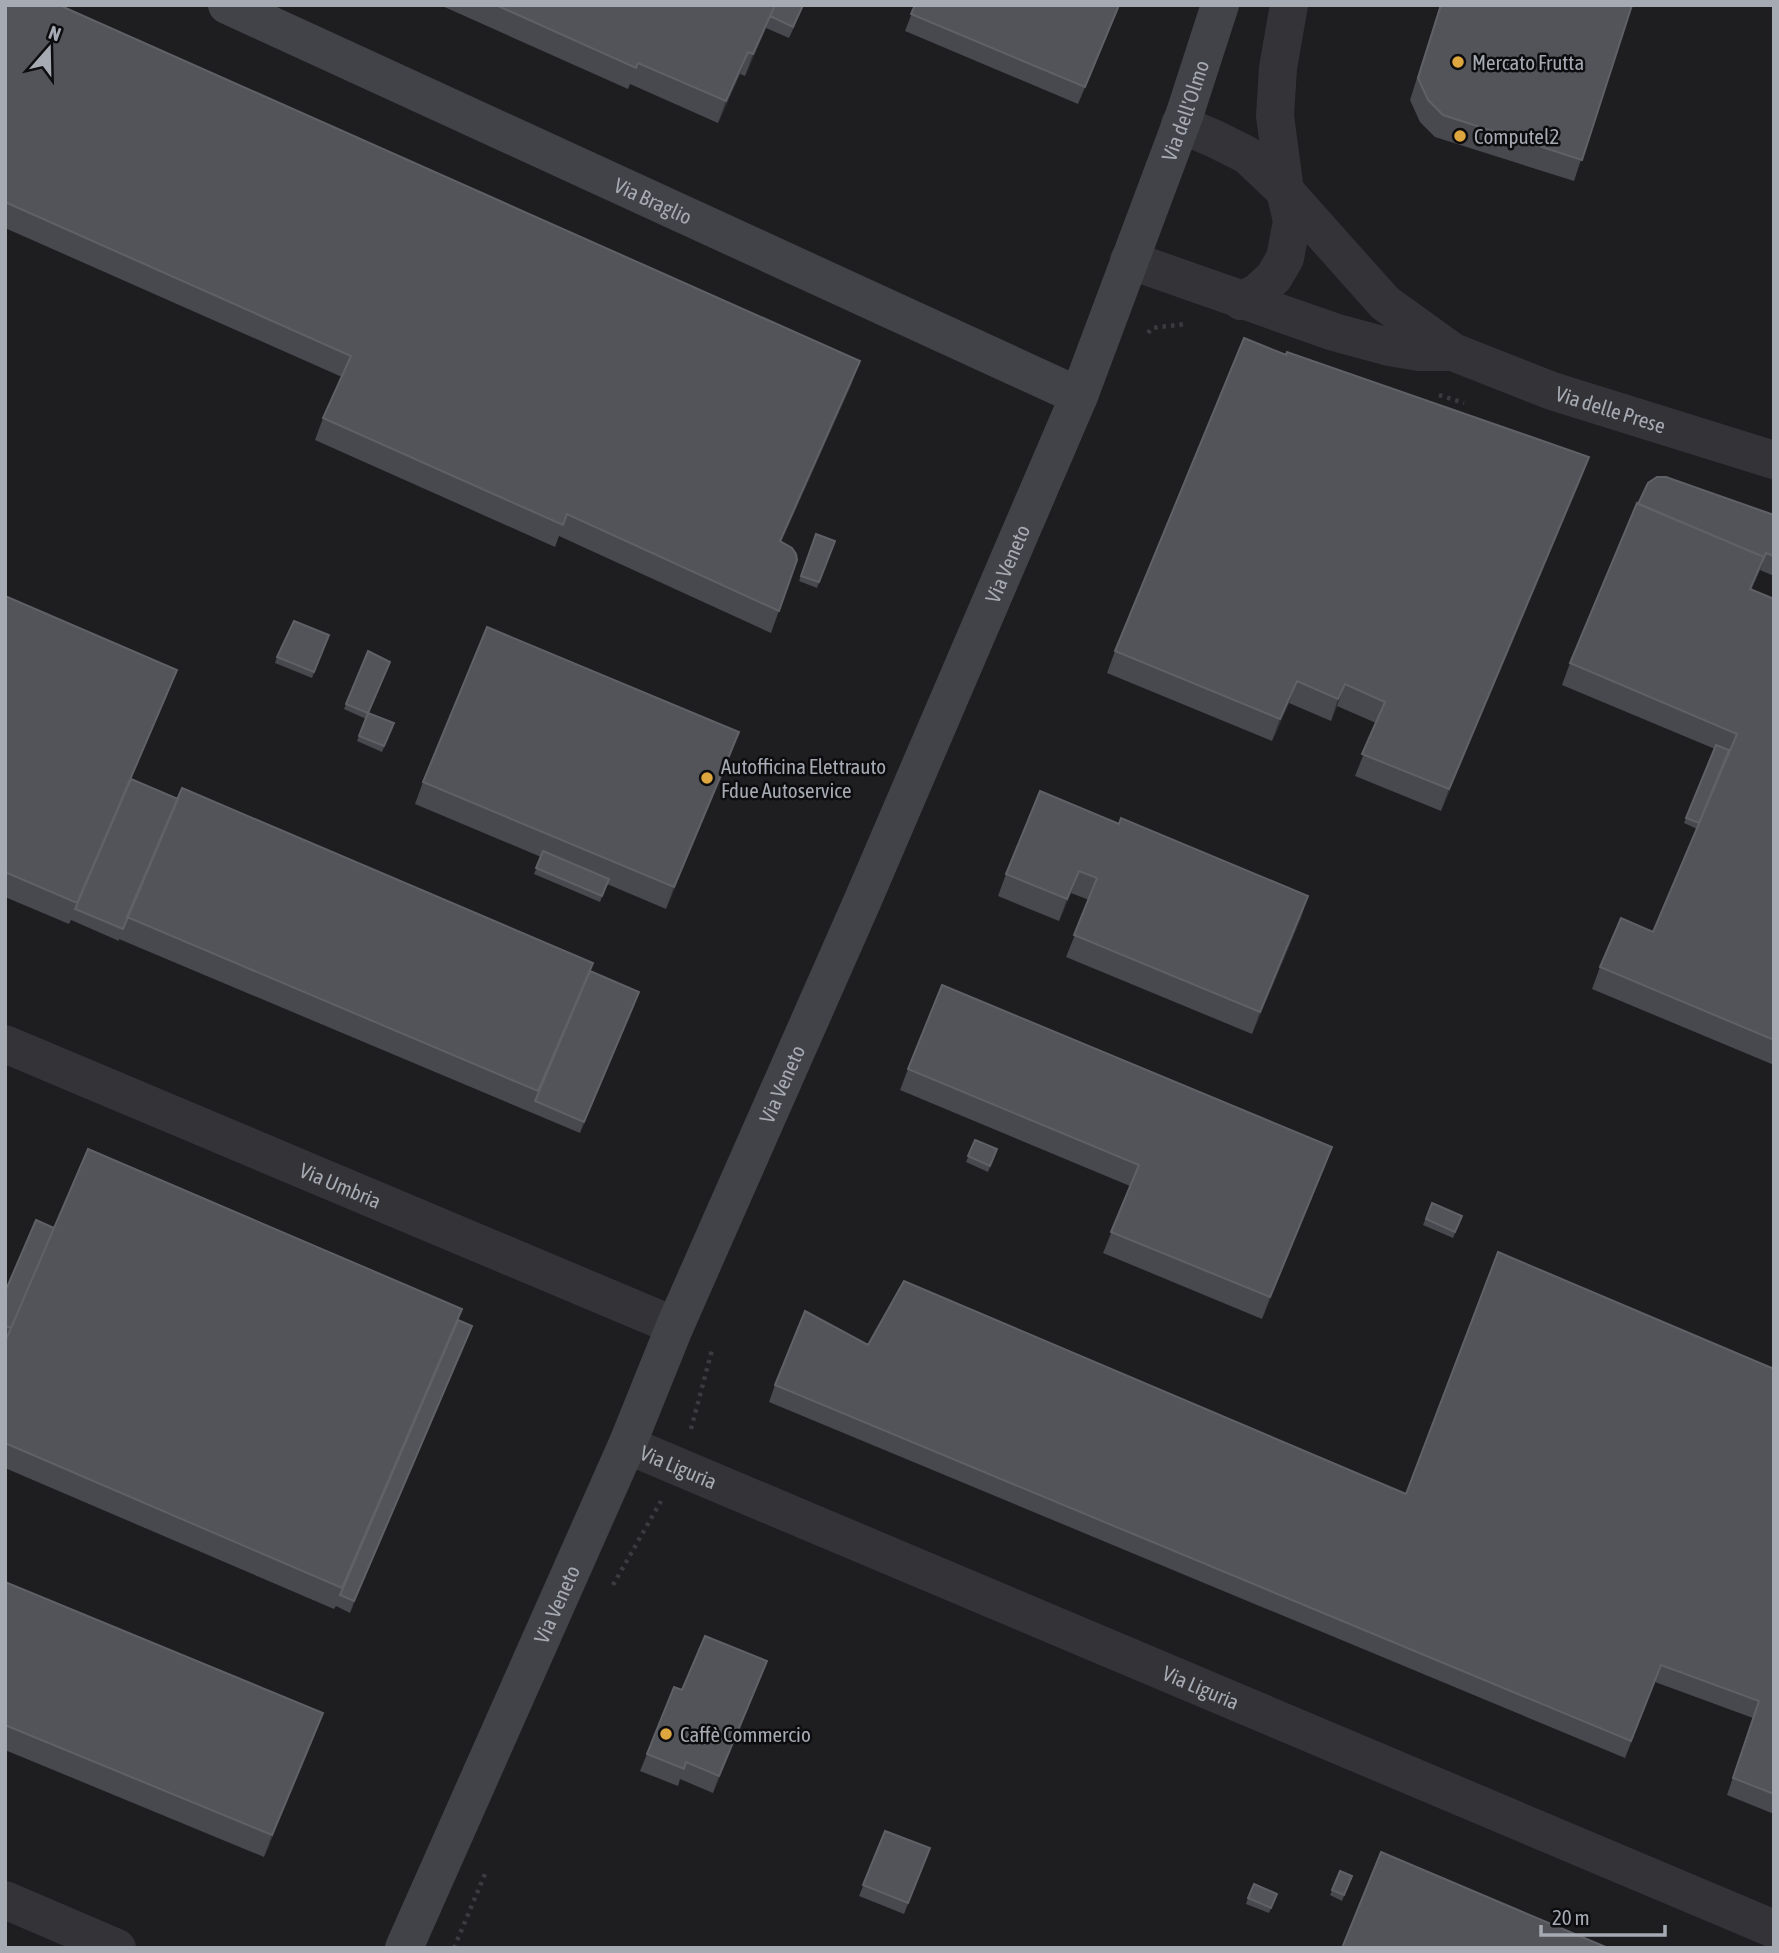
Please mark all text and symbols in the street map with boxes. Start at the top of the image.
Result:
north arrow [14,14,84,84]
text: N [46,21,64,45]
place label: Mercato Frutta [1472,50,1584,74]
marker: Mercato Frutta [1450,54,1466,70]
street label: Via dell'Olmo [1156,57,1213,164]
place label: Computel2 [1474,124,1559,148]
marker: Computel2 [1452,128,1468,144]
street label: Via Braglio [611,172,696,229]
street label: Via delle Prese [1553,381,1669,438]
street label: Via Veneto [980,521,1034,606]
place label: Autofficina Elettrauto Fdue Autoservice [721,754,886,802]
marker: Autofficina Elettrauto Fdue Autoservice [699,770,715,786]
street label: Via Veneto [754,1041,809,1127]
street label: Via Umbria [296,1157,385,1213]
street label: Via Liguria [637,1440,720,1494]
street label: Via Veneto [529,1562,584,1647]
street label: Via Liguria [1159,1660,1243,1714]
place label: Caffè Commercio [680,1722,811,1746]
marker: Caffè Commercio [658,1726,674,1742]
scale bar [1541,1894,1665,1938]
text: 20 m [1552,1905,1590,1929]

